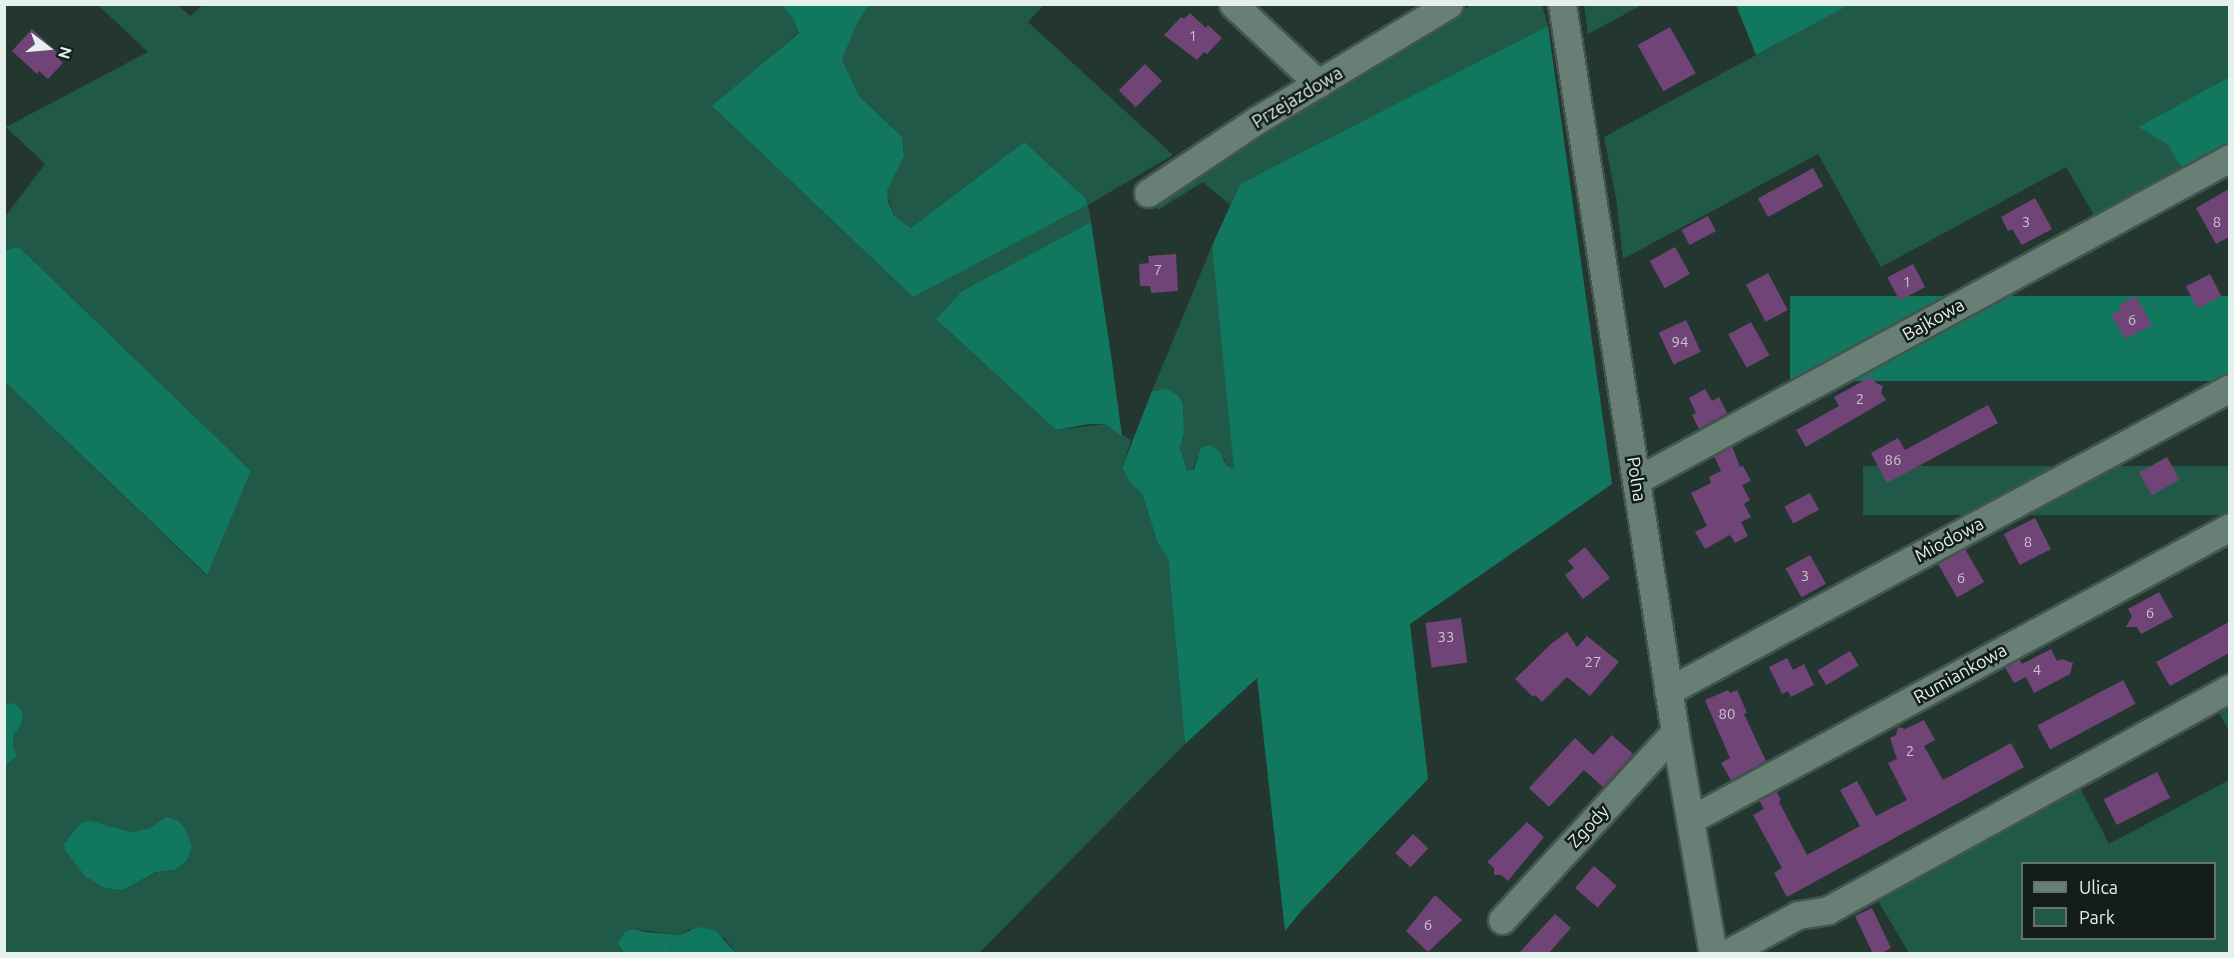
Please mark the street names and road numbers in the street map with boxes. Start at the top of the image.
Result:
street label: Przejazdowa [1248,62,1346,132]
street label: Bajkowa [1898,293,1968,345]
street label: Polna [1623,455,1651,503]
street label: Miodowa [1911,512,1987,566]
street label: Rumiankowa [1910,638,2010,708]
street label: Zgody [1563,800,1613,852]

